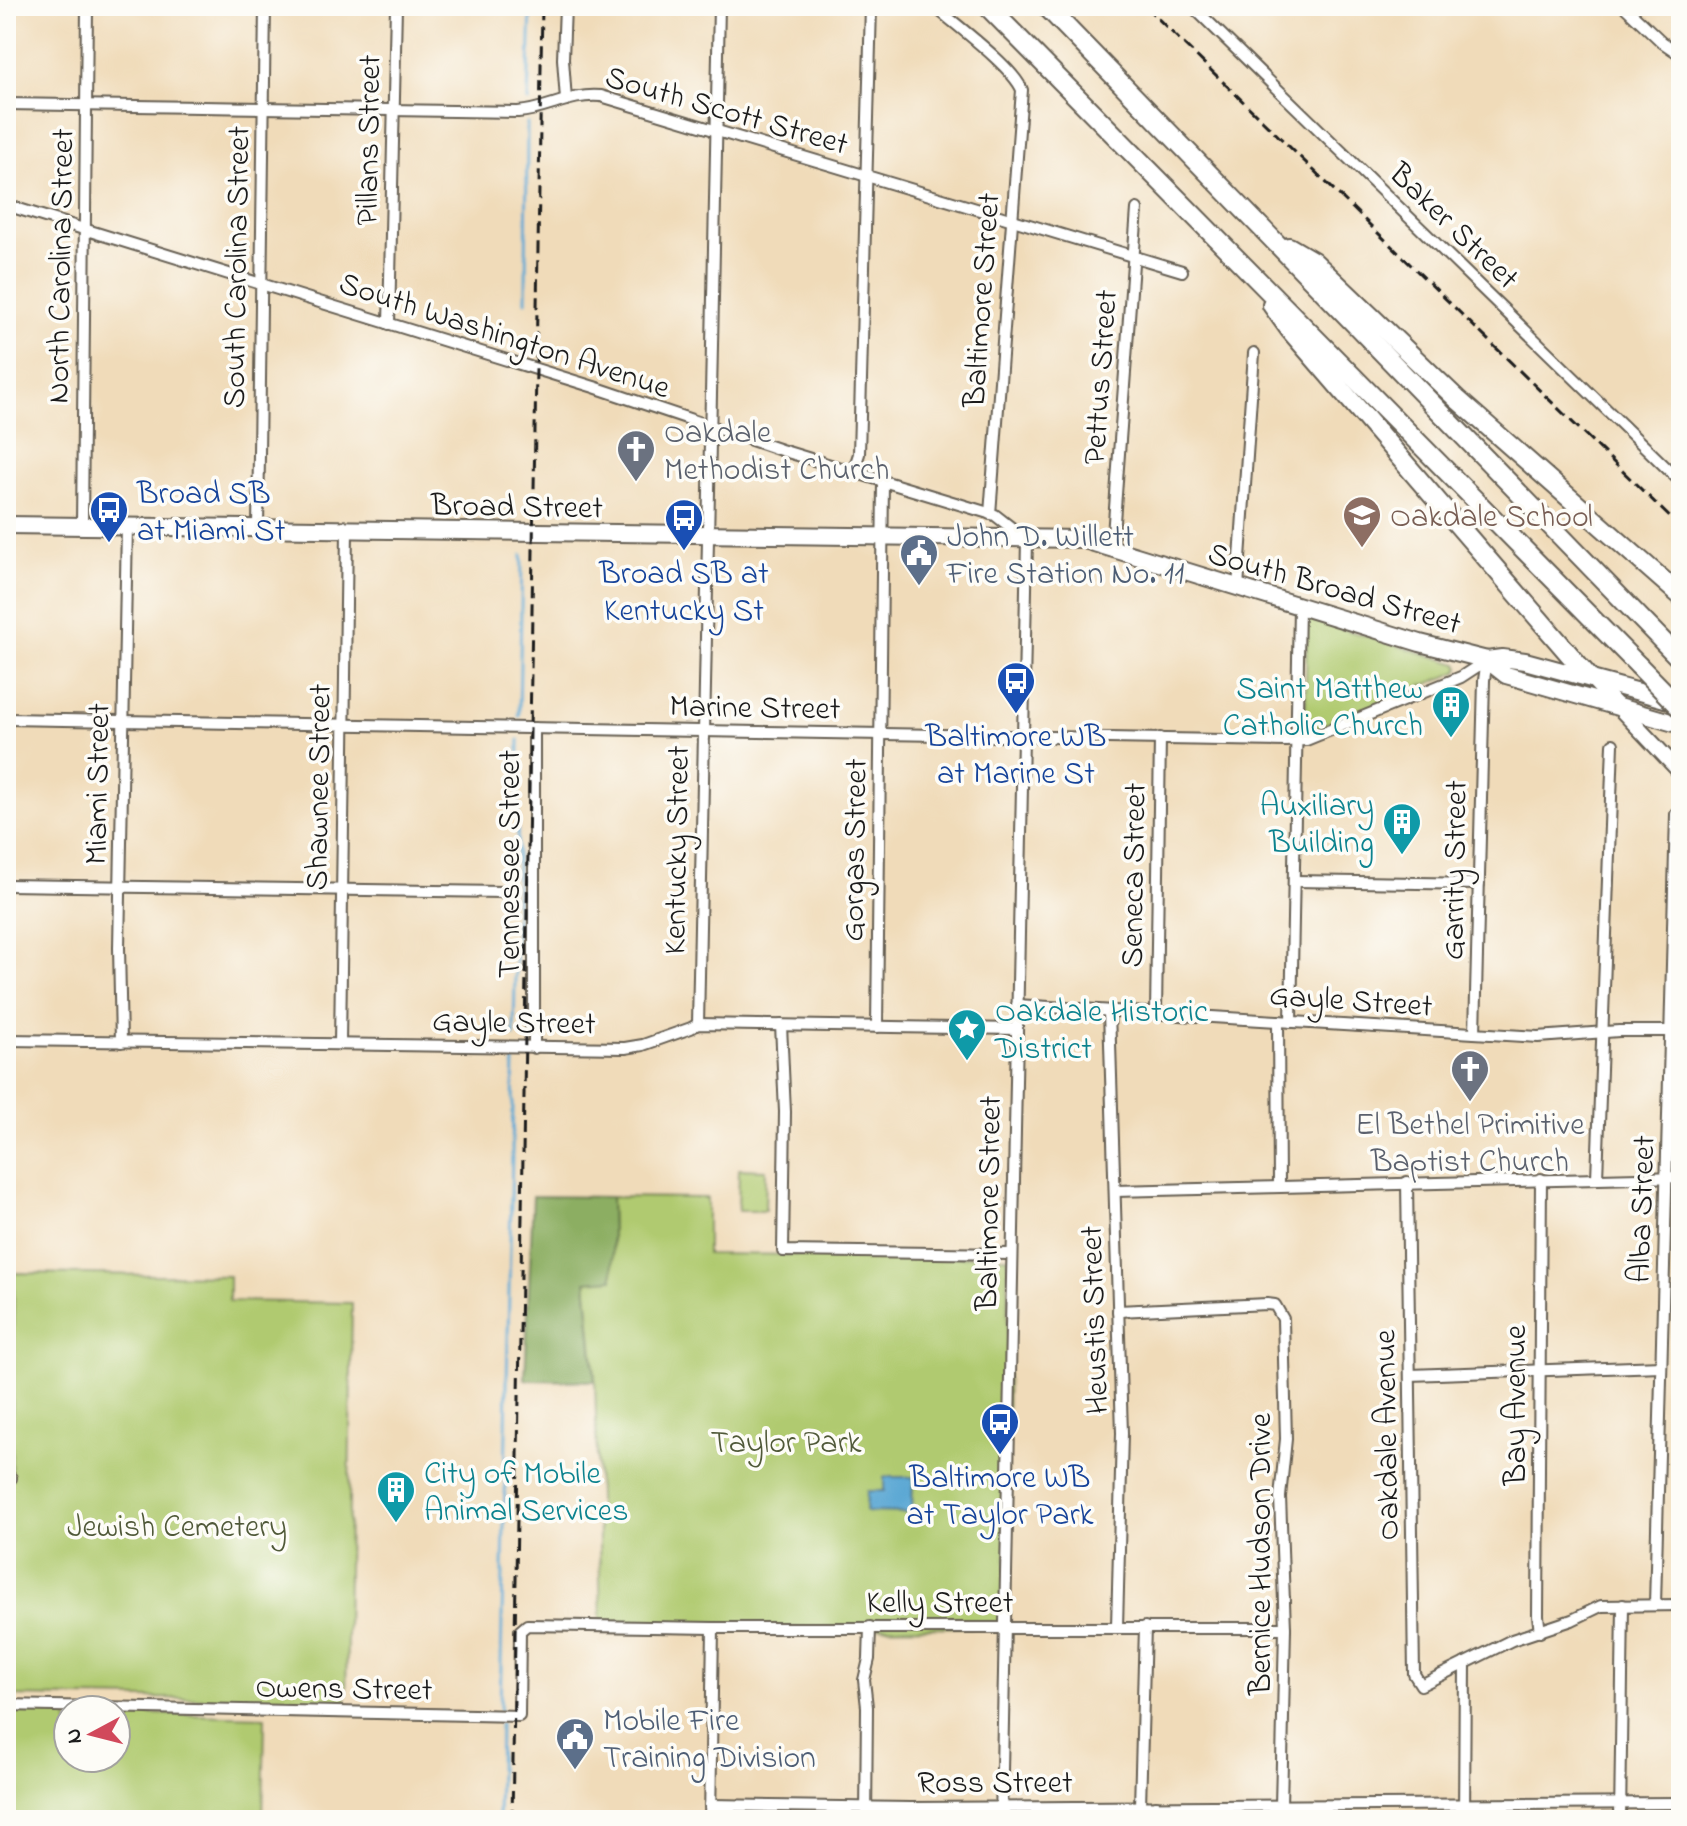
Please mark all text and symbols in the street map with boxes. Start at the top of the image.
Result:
street label: Pillans Street [346,54,395,226]
street label: South Scott Street [599,55,853,170]
street label: South Carolina Street [213,125,264,409]
street label: North Carolina Street [37,128,88,404]
street label: Baker Street [1376,152,1529,302]
street label: Baltimore Street [952,191,1014,410]
street label: South Washington Avenue [332,262,676,413]
street label: Pettus Street [1073,288,1132,466]
place label: Oakdale Methodist Church [664,411,889,495]
church icon: Oakdale Methodist Church [615,428,657,483]
place label: Broad SB at Miami St [136,472,286,556]
street label: Broad Street [430,483,604,534]
bus stop icon: Broad SB at Miami St [88,489,130,544]
school or university icon: Oakdale School [1341,494,1383,549]
place label: Oakdale School [1390,495,1593,542]
bus stop icon: Broad SB at Kentucky St [663,497,705,552]
place label: John D. Willett Fire Station No. 11 [946,515,1184,599]
public building icon: John D. Willett Fire Station No. 11 [898,532,940,587]
street label: South Broad Street [1202,532,1466,649]
place label: Broad SB at Kentucky St [598,552,769,636]
bus stop icon: Baltimore WB at Marine St [995,660,1037,715]
place label: Saint Matthew Catholic Church [1223,667,1423,751]
street label: Shawnee Street [295,683,346,891]
building icon: Saint Matthew Catholic Church [1430,684,1472,739]
street label: Marine Street [669,685,841,734]
street label: Miami Street [75,703,124,865]
place label: Baltimore WB at Marine St [925,715,1106,799]
street label: Kentucky Street [653,745,704,955]
street label: Tennessee Street [488,750,535,978]
street label: Gorgas Street [831,758,882,942]
street label: Garrity Street [1431,779,1482,961]
street label: Seneca Street [1110,782,1161,968]
place label: Auxiliary Building [1260,784,1374,868]
building icon: Auxiliary Building [1381,801,1423,856]
street label: Gayle Street [1268,973,1434,1032]
place label: Oakdale Historic District [994,990,1209,1074]
street label: Gayle Street [432,1000,596,1049]
place icon: Oakdale Historic District [946,1007,988,1062]
church icon: El Bethel Primitive Baptist Church [1449,1048,1491,1103]
street label: Baltimore Street [965,1095,1016,1312]
place label: El Bethel Primitive Baptist Church [1355,1103,1585,1187]
street label: Alba Street [1617,1134,1670,1284]
street label: Heustis Street [1070,1224,1123,1415]
street label: Bay Avenue [1494,1324,1541,1486]
street label: Oakdale Avenue [1363,1328,1414,1541]
bus stop icon: Baltimore WB at Taylor Park [979,1401,1021,1456]
street label: Bernice Hudson Drive [1239,1412,1286,1696]
park label: Taylor Park [710,1421,863,1468]
place label: City of Mobile Animal Services [424,1452,628,1536]
place label: Baltimore WB at Taylor Park [906,1456,1095,1540]
building icon: City of Mobile Animal Services [375,1469,417,1524]
park label: Jewish Cemetery [67,1505,287,1552]
street label: Kelly Street [866,1581,1014,1628]
street label: Owens Street [255,1665,433,1716]
north arrow [52,1694,132,1774]
place label: Mobile Fire Training Division [603,1699,816,1783]
public building icon: Mobile Fire Training Division [554,1716,596,1771]
text: N [58,1727,92,1745]
street label: Ross Street [917,1761,1073,1808]

